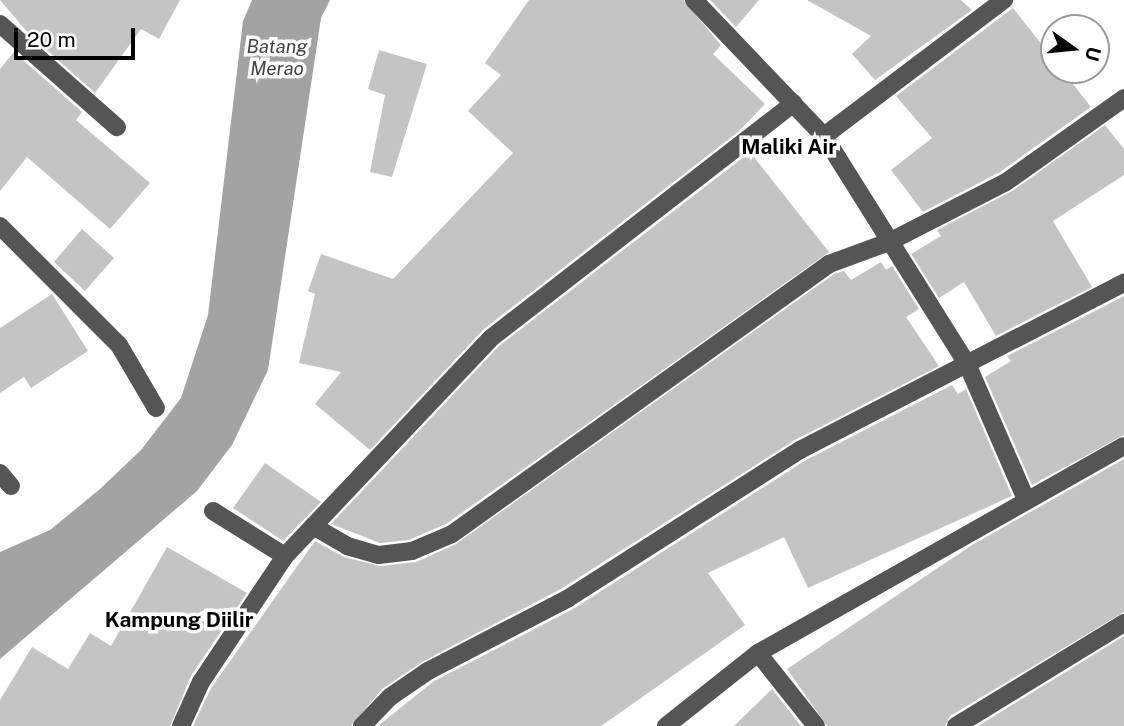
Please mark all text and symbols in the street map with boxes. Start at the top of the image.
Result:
scale bar [18,14,138,58]
north arrow [1040,14,1110,84]
text: 20 m [27,27,76,52]
water label: Batang Merao [246,36,308,80]
text: U [1081,44,1106,63]
district label: Maliki Air [741,134,837,160]
district label: Kampung Diilir [105,607,253,633]

